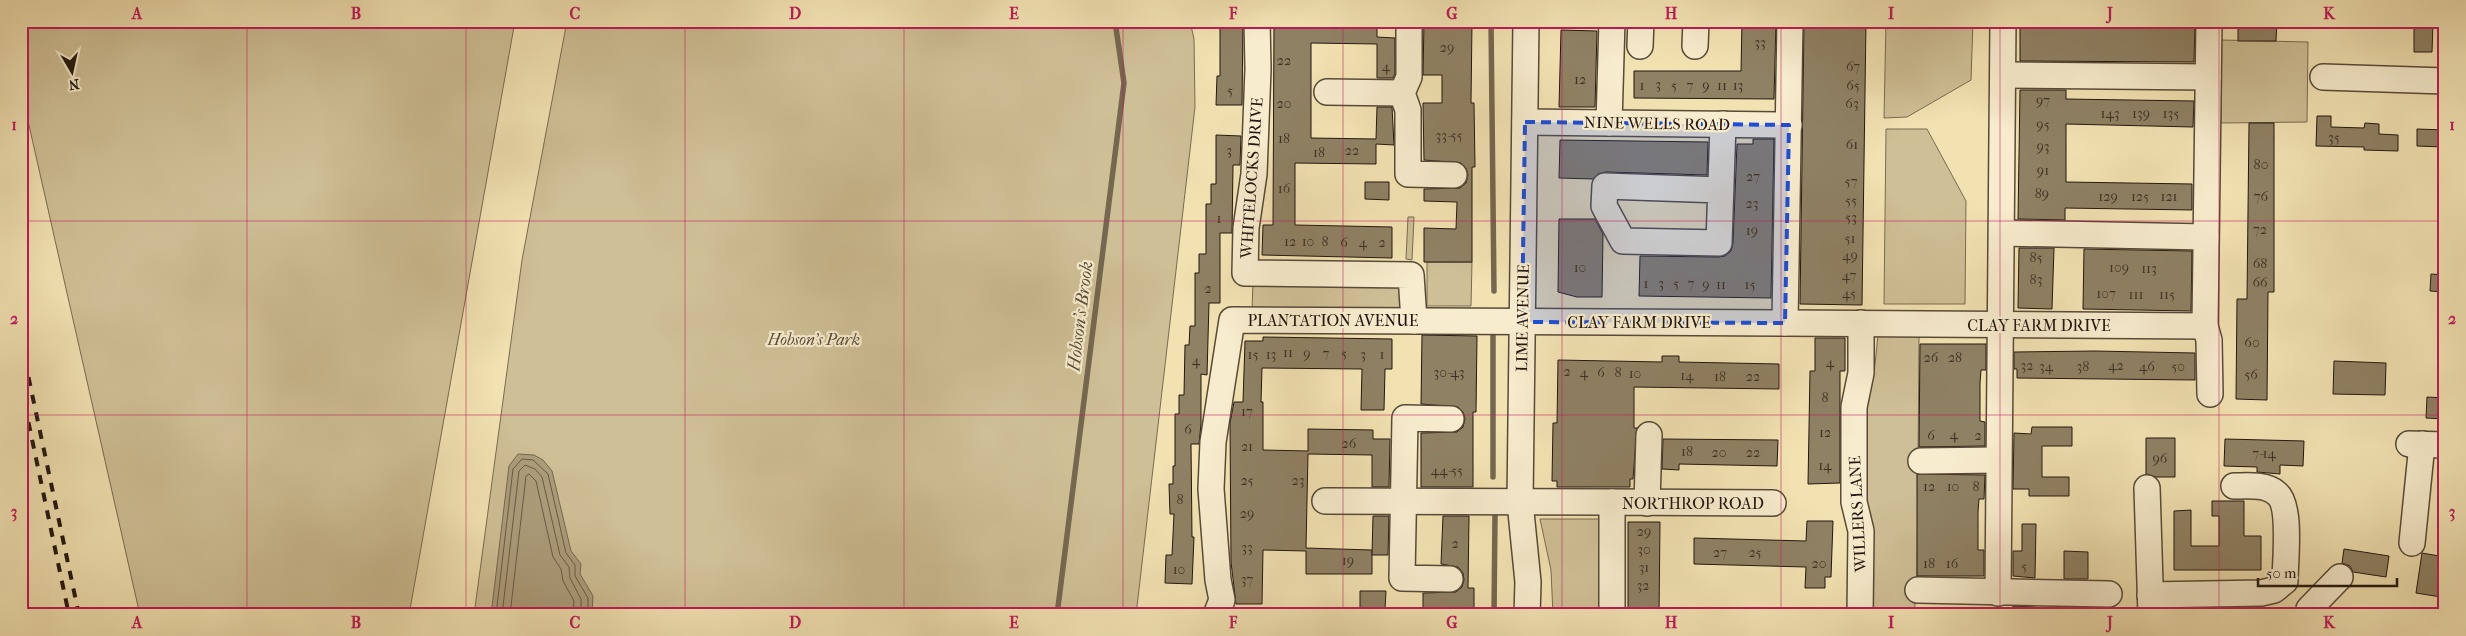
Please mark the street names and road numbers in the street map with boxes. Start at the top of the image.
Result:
street label: WHITELOCKS DRIVE [1236,97,1267,260]
street label: NINE WELLS ROAD [1584,113,1730,134]
street label: LIME AVENUE [1512,264,1533,372]
street label: PLANTATION AVENUE [1247,311,1419,330]
street label: CLAY FARM DRIVE [1567,313,1711,332]
street label: CLAY FARM DRIVE [1967,316,2111,335]
street label: WILLERS LANE [1845,455,1870,574]
street label: NORTHROP ROAD [1622,494,1764,513]

